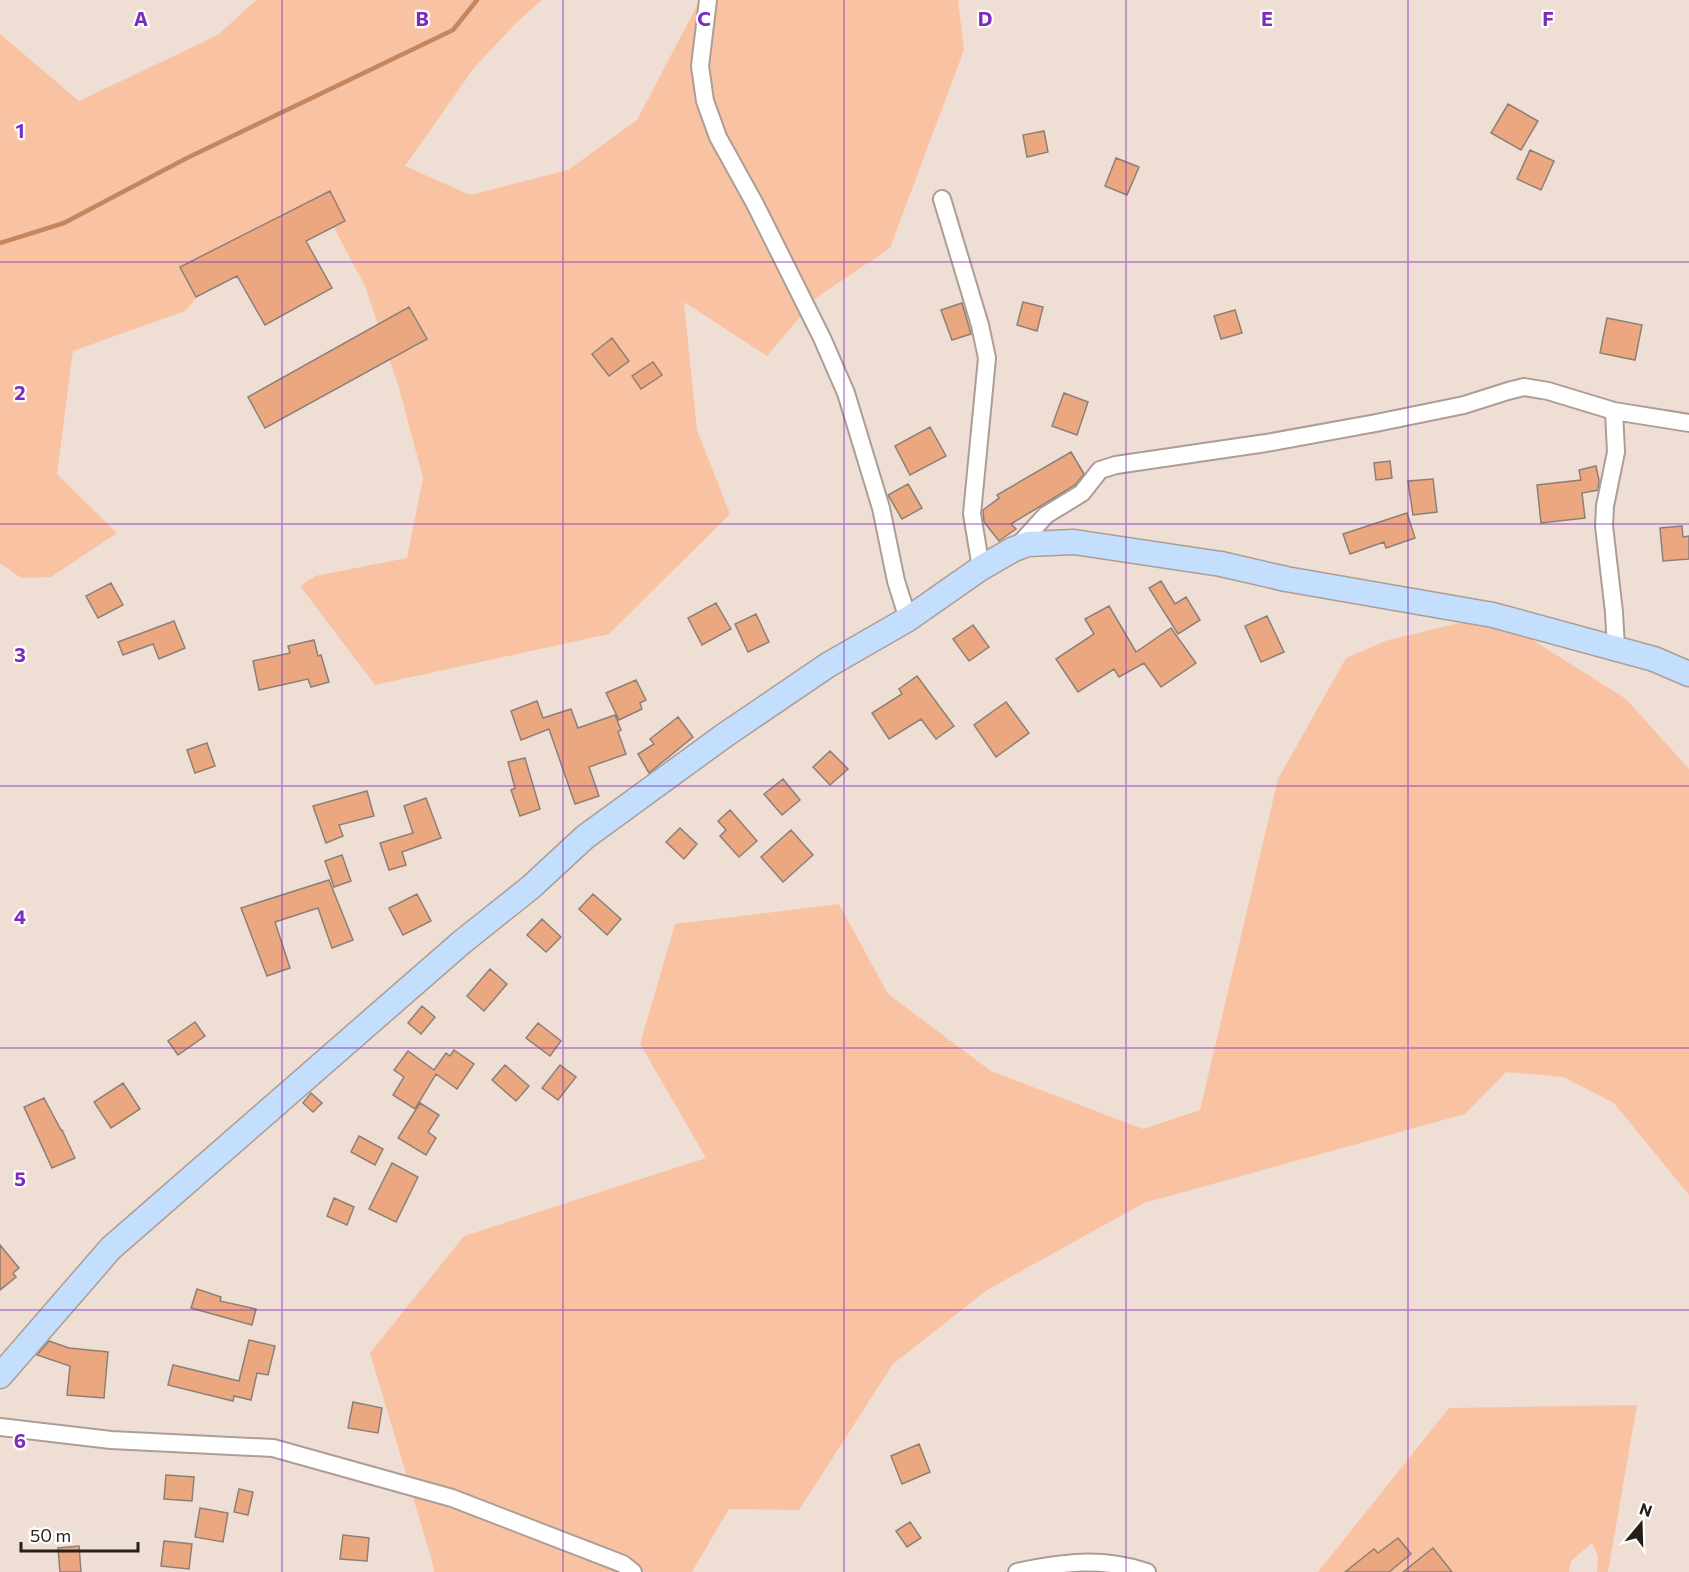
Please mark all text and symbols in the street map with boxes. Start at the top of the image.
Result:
text: A [134,6,148,30]
text: B [415,6,429,30]
text: C [697,6,711,30]
text: D [978,6,992,30]
text: E [1261,6,1273,30]
text: F [1542,6,1554,30]
text: 1 [15,118,25,142]
text: 2 [14,380,26,404]
text: 3 [14,642,26,666]
text: 4 [14,904,26,928]
text: 5 [14,1166,26,1190]
text: 6 [14,1428,26,1452]
north arrow [1611,1494,1671,1554]
text: N [1637,1498,1655,1520]
scale bar [21,1515,138,1553]
text: 50 m [30,1524,71,1546]

